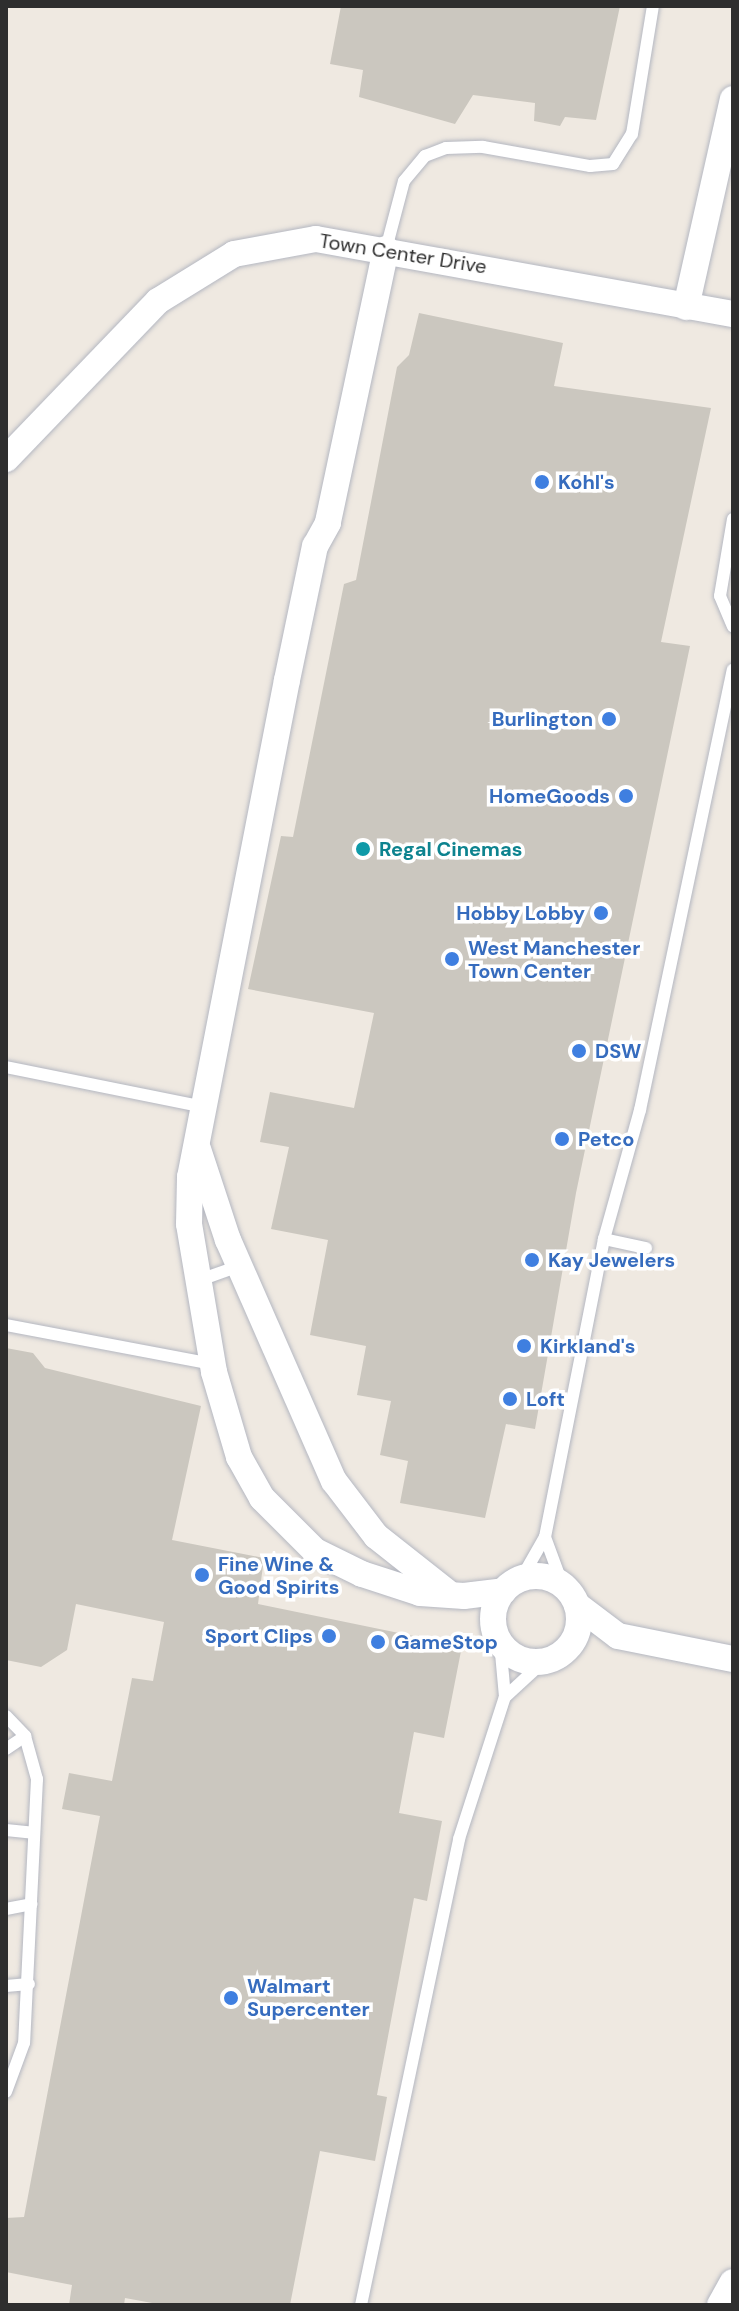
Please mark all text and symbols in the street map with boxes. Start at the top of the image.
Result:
street label: Town Center Drive [318,229,488,279]
place label: Kohl's [558,470,615,494]
marker: Kohl's [533,473,551,491]
place label: Burlington [492,707,593,731]
marker: Burlington [600,710,618,728]
place label: HomeGoods [489,784,610,808]
marker: HomeGoods [617,787,635,805]
place label: Regal Cinemas [379,837,522,861]
marker: Regal Cinemas [354,840,372,858]
place label: Hobby Lobby [456,901,585,925]
marker: Hobby Lobby [592,904,610,922]
place label: West Manchester Town Center [468,936,640,983]
marker: West Manchester Town Center [443,950,461,968]
place label: DSW [595,1039,641,1063]
marker: DSW [570,1042,588,1060]
place label: Petco [578,1127,634,1151]
marker: Petco [553,1130,571,1148]
place label: Kay Jewelers [548,1248,675,1272]
marker: Kay Jewelers [523,1251,541,1269]
place label: Kirkland's [540,1334,635,1358]
marker: Kirkland's [515,1337,533,1355]
place label: Loft [526,1387,565,1411]
marker: Loft [501,1390,519,1408]
place label: Fine Wine & Good Spirits [218,1552,339,1599]
marker: Fine Wine & Good Spirits [193,1566,211,1584]
place label: Sport Clips [205,1624,313,1648]
marker: Sport Clips [320,1627,338,1645]
place label: GameStop [394,1630,498,1654]
marker: GameStop [369,1633,387,1651]
place label: Walmart Supercenter [247,1974,370,2021]
marker: Walmart Supercenter [222,1989,240,2007]

